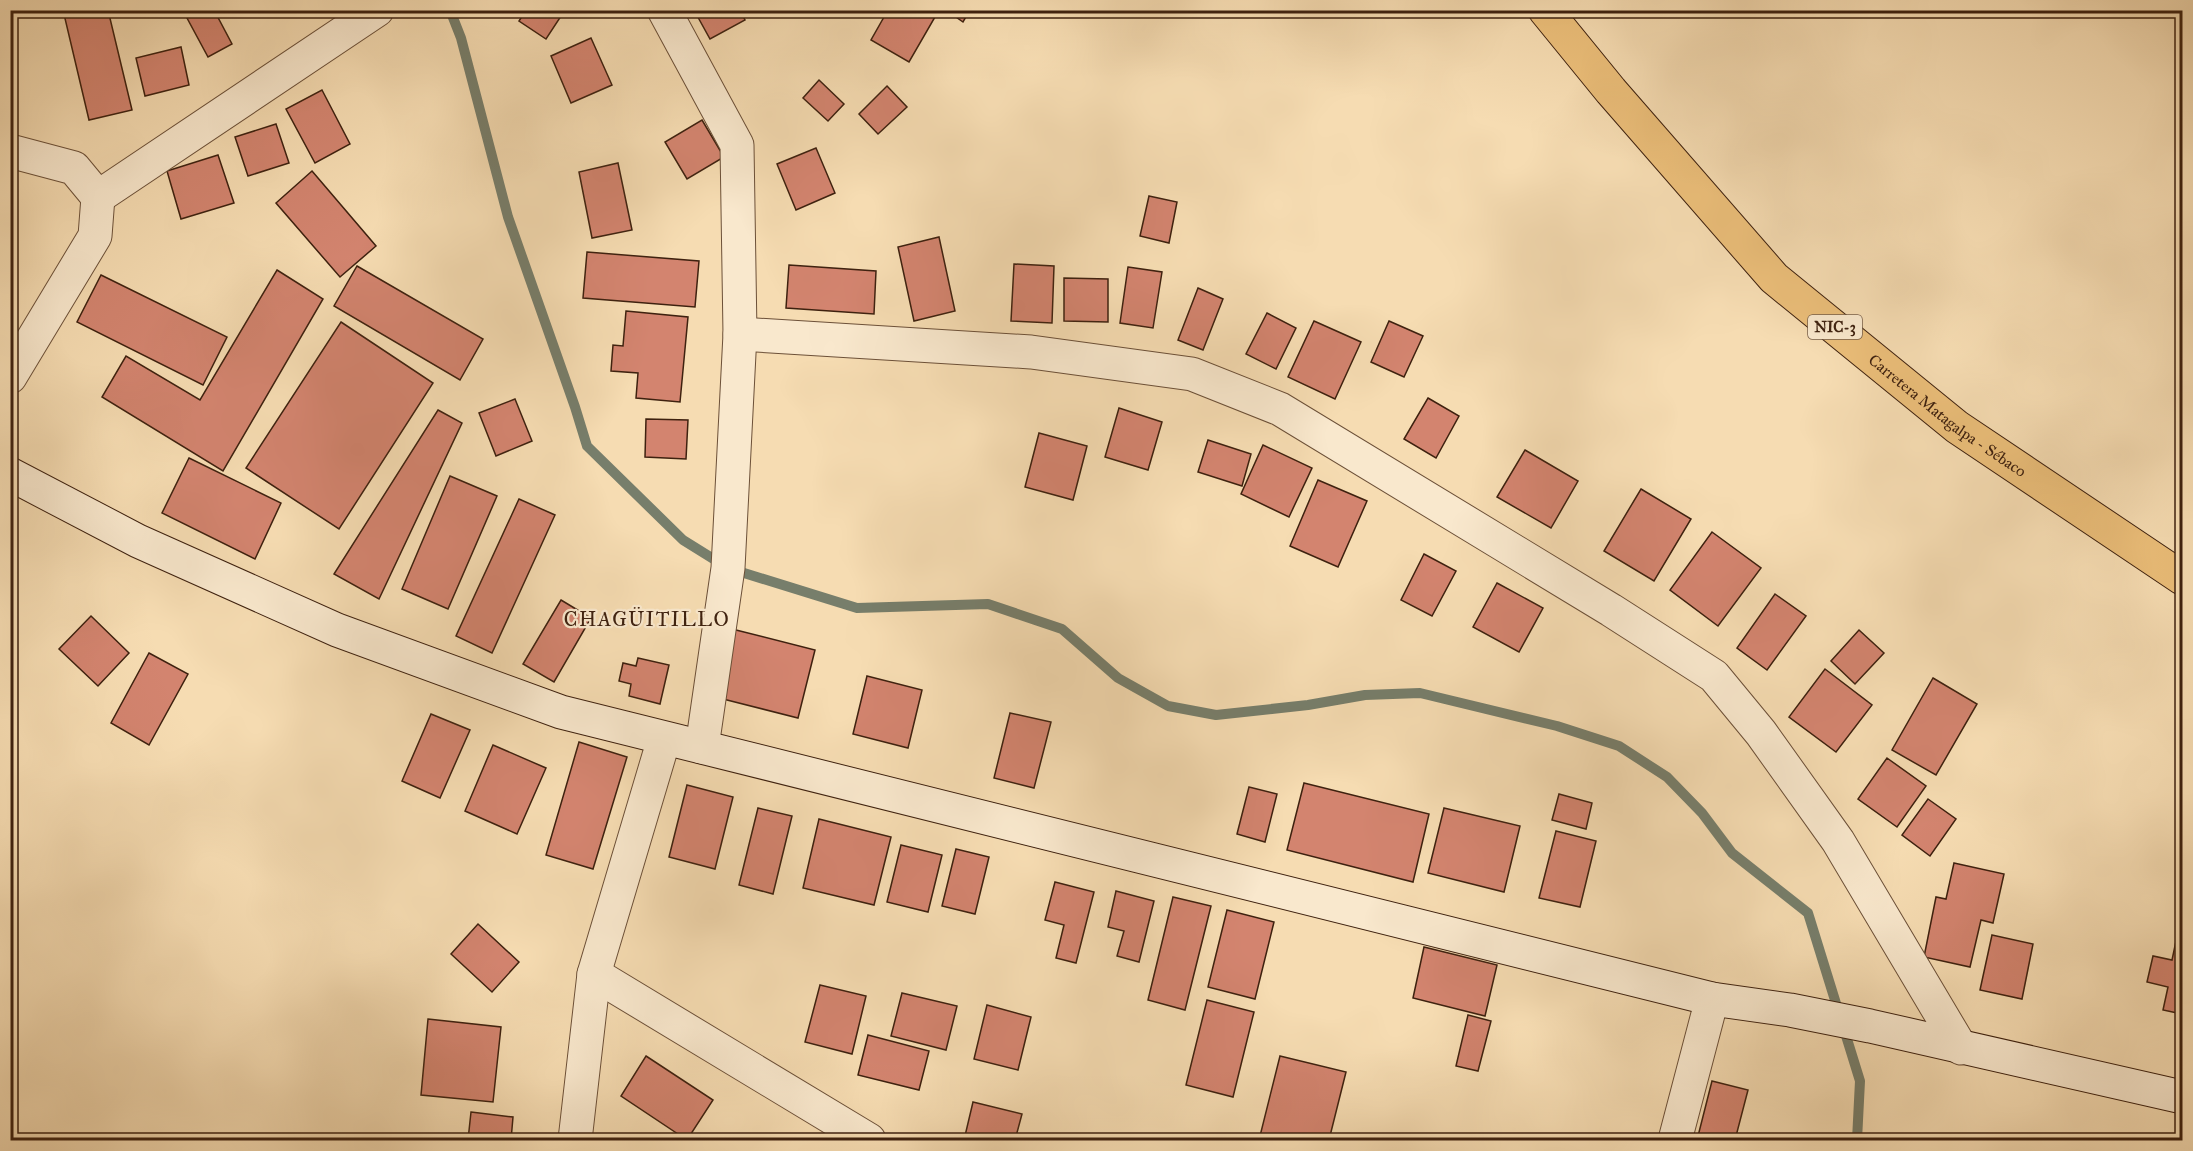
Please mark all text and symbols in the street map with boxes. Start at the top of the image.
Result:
road number: NIC-3 [1808,315,1862,339]
street label: Carretera Matagalpa - Sébaco [1865,350,2030,480]
district label: CHAGÜITILLO [564,607,730,631]

